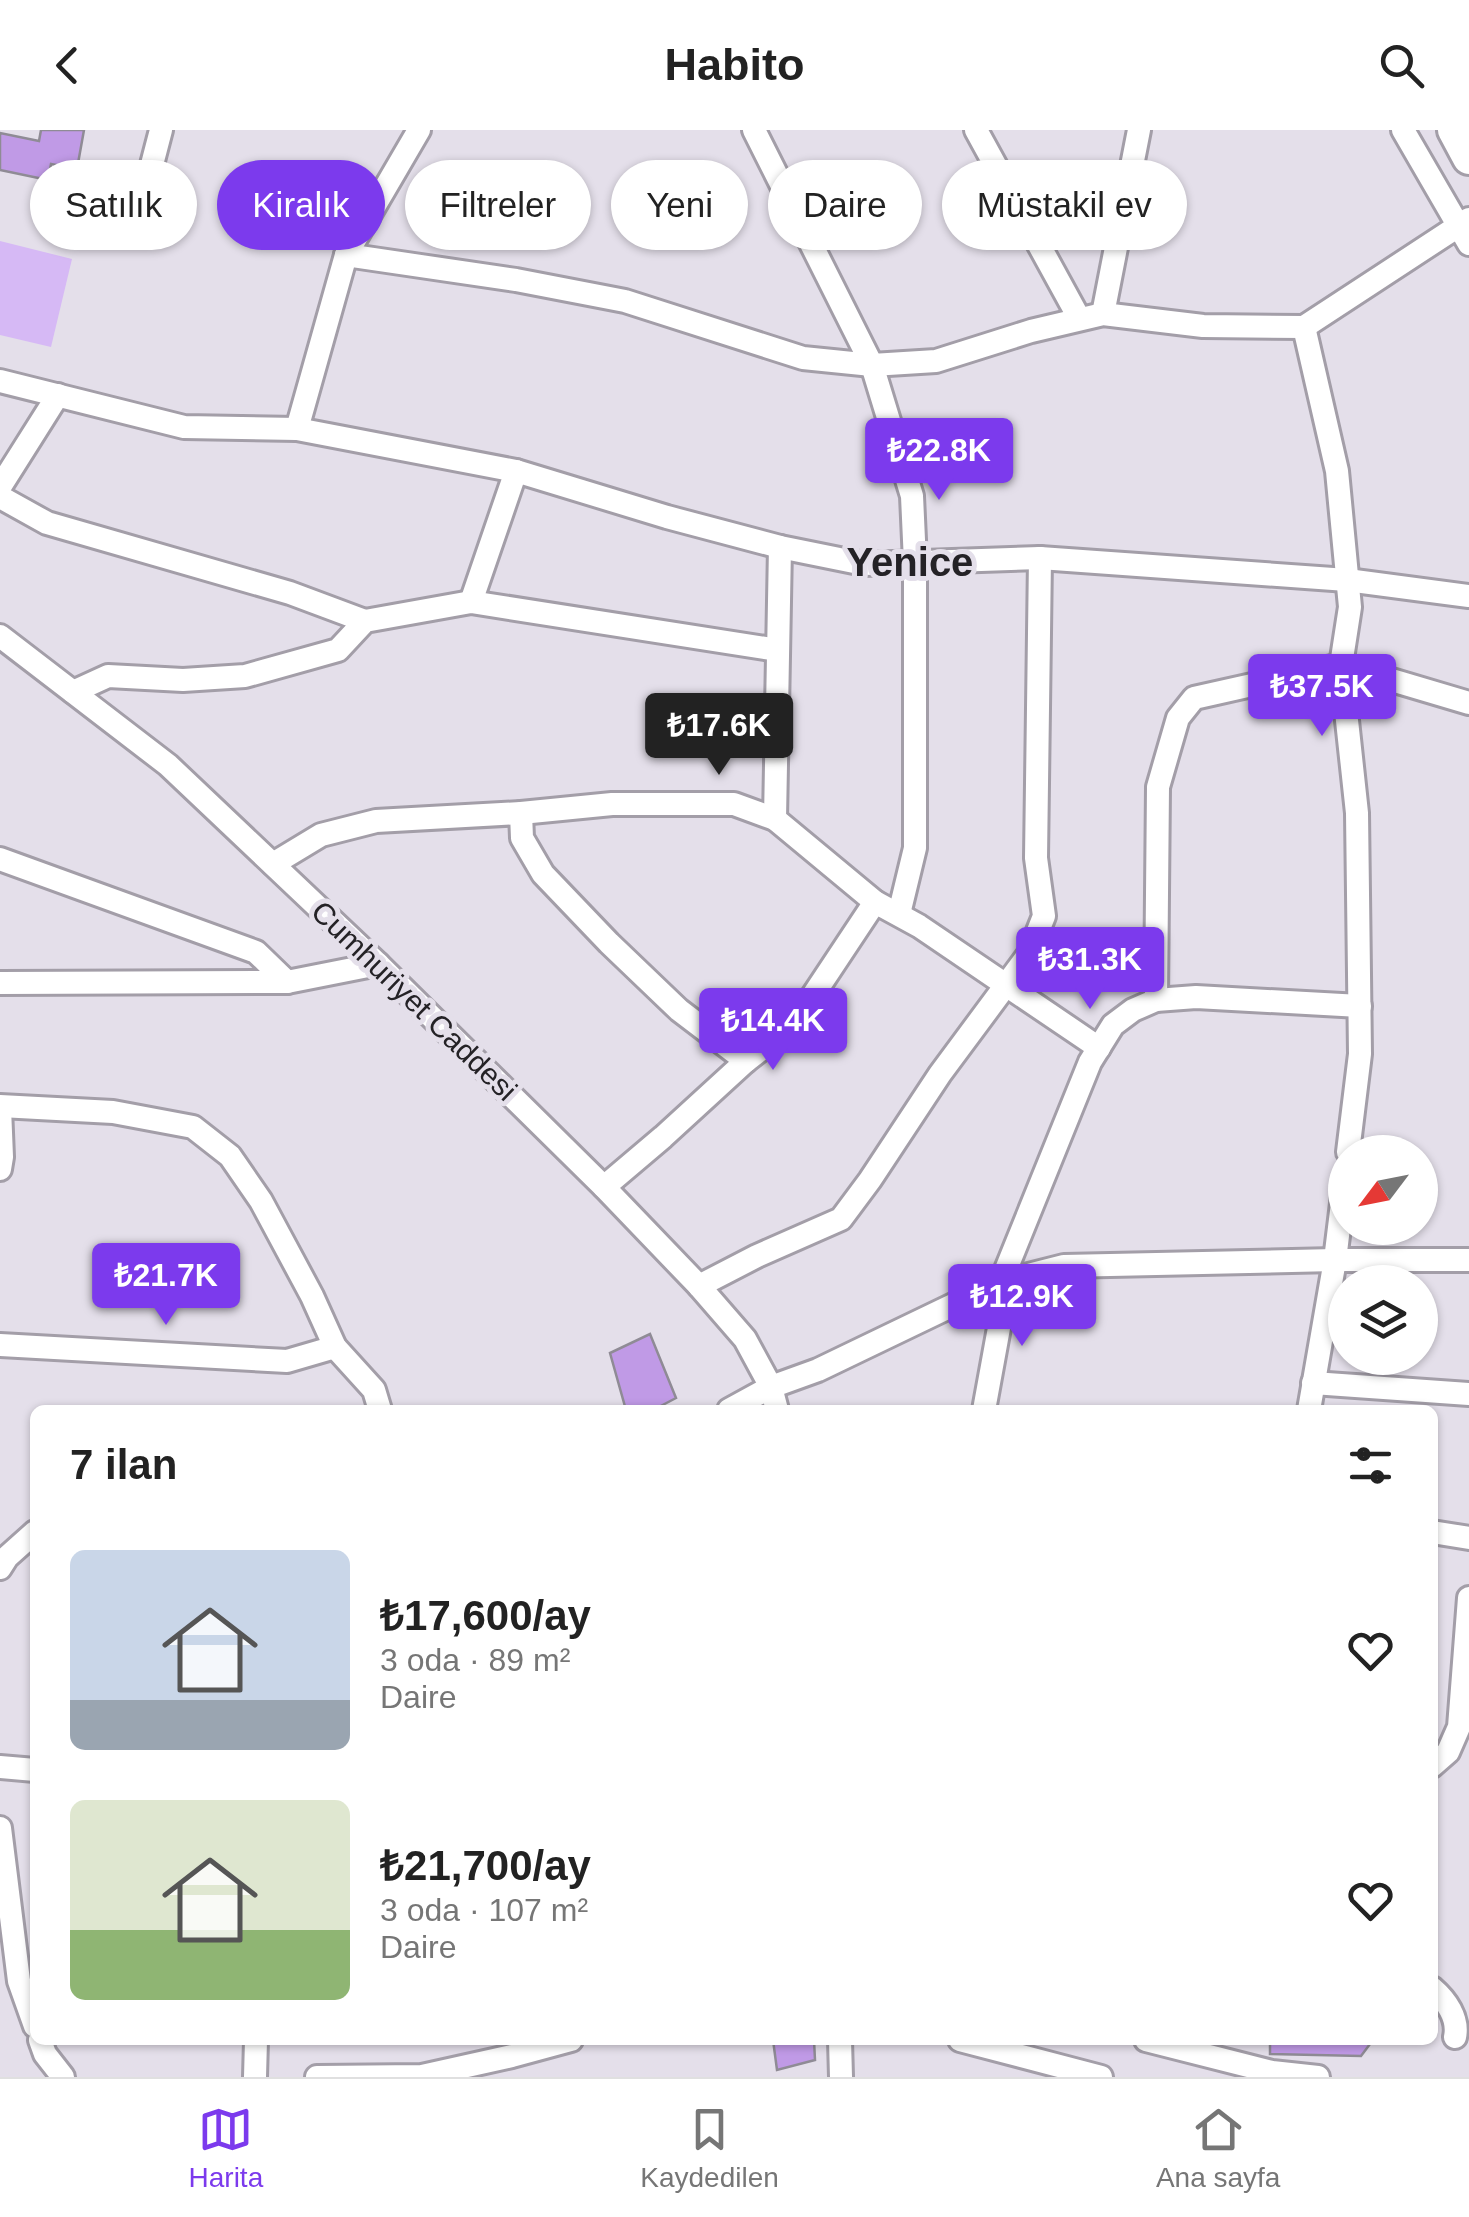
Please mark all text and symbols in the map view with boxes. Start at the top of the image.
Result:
icon: back [40,38,95,93]
icon: search [1374,38,1429,93]
text: Habito [665,39,805,90]
chip: Satılık [30,160,197,250]
chip: Kiralık [217,160,385,250]
chip: Filtreler [405,160,591,250]
chip: Yeni [611,160,748,250]
chip: Daire [768,160,922,250]
chip: Müstakil ev [942,160,1187,250]
pin: ₺22.8K [858,418,1020,503]
text: ₺22.8K [887,432,991,468]
district label: Yenice [847,540,973,584]
pin: ₺37.5K [1241,654,1403,739]
text: ₺37.5K [1270,668,1374,704]
pin: ₺17.6K [638,693,800,778]
text: ₺17.6K [667,707,771,743]
street label: Cumhuriyet Caddesi [305,894,524,1107]
pin: ₺31.3K [1009,927,1171,1012]
text: ₺31.3K [1038,941,1142,977]
pin: ₺14.4K [692,988,854,1073]
text: ₺14.4K [721,1002,825,1038]
north arrow [1328,1135,1438,1245]
map controls [1328,1135,1438,1375]
pin: ₺21.7K [85,1243,247,1328]
text: ₺21.7K [114,1257,218,1293]
pin: ₺12.9K [941,1264,1103,1349]
button: layers [1328,1265,1438,1375]
text: ₺12.9K [970,1278,1074,1314]
icon: filters [1343,1438,1398,1493]
text: 7 ilan [70,1441,177,1488]
icon: home [150,1590,270,1710]
text: ₺17,600/ay [380,1592,591,1639]
icon: heart [1343,1623,1398,1678]
text: 3 oda · 89 m² [380,1642,570,1678]
text: Daire [380,1679,456,1715]
icon: home [150,1840,270,1960]
text: ₺21,700/ay [380,1842,591,1889]
icon: heart [1343,1873,1398,1928]
text: 3 oda · 107 m² [380,1892,588,1928]
text: Daire [380,1929,456,1965]
tab: Harita [189,2102,263,2194]
tab: Kaydedilen [640,2102,779,2194]
tab: Ana sayfa [1156,2102,1280,2194]

